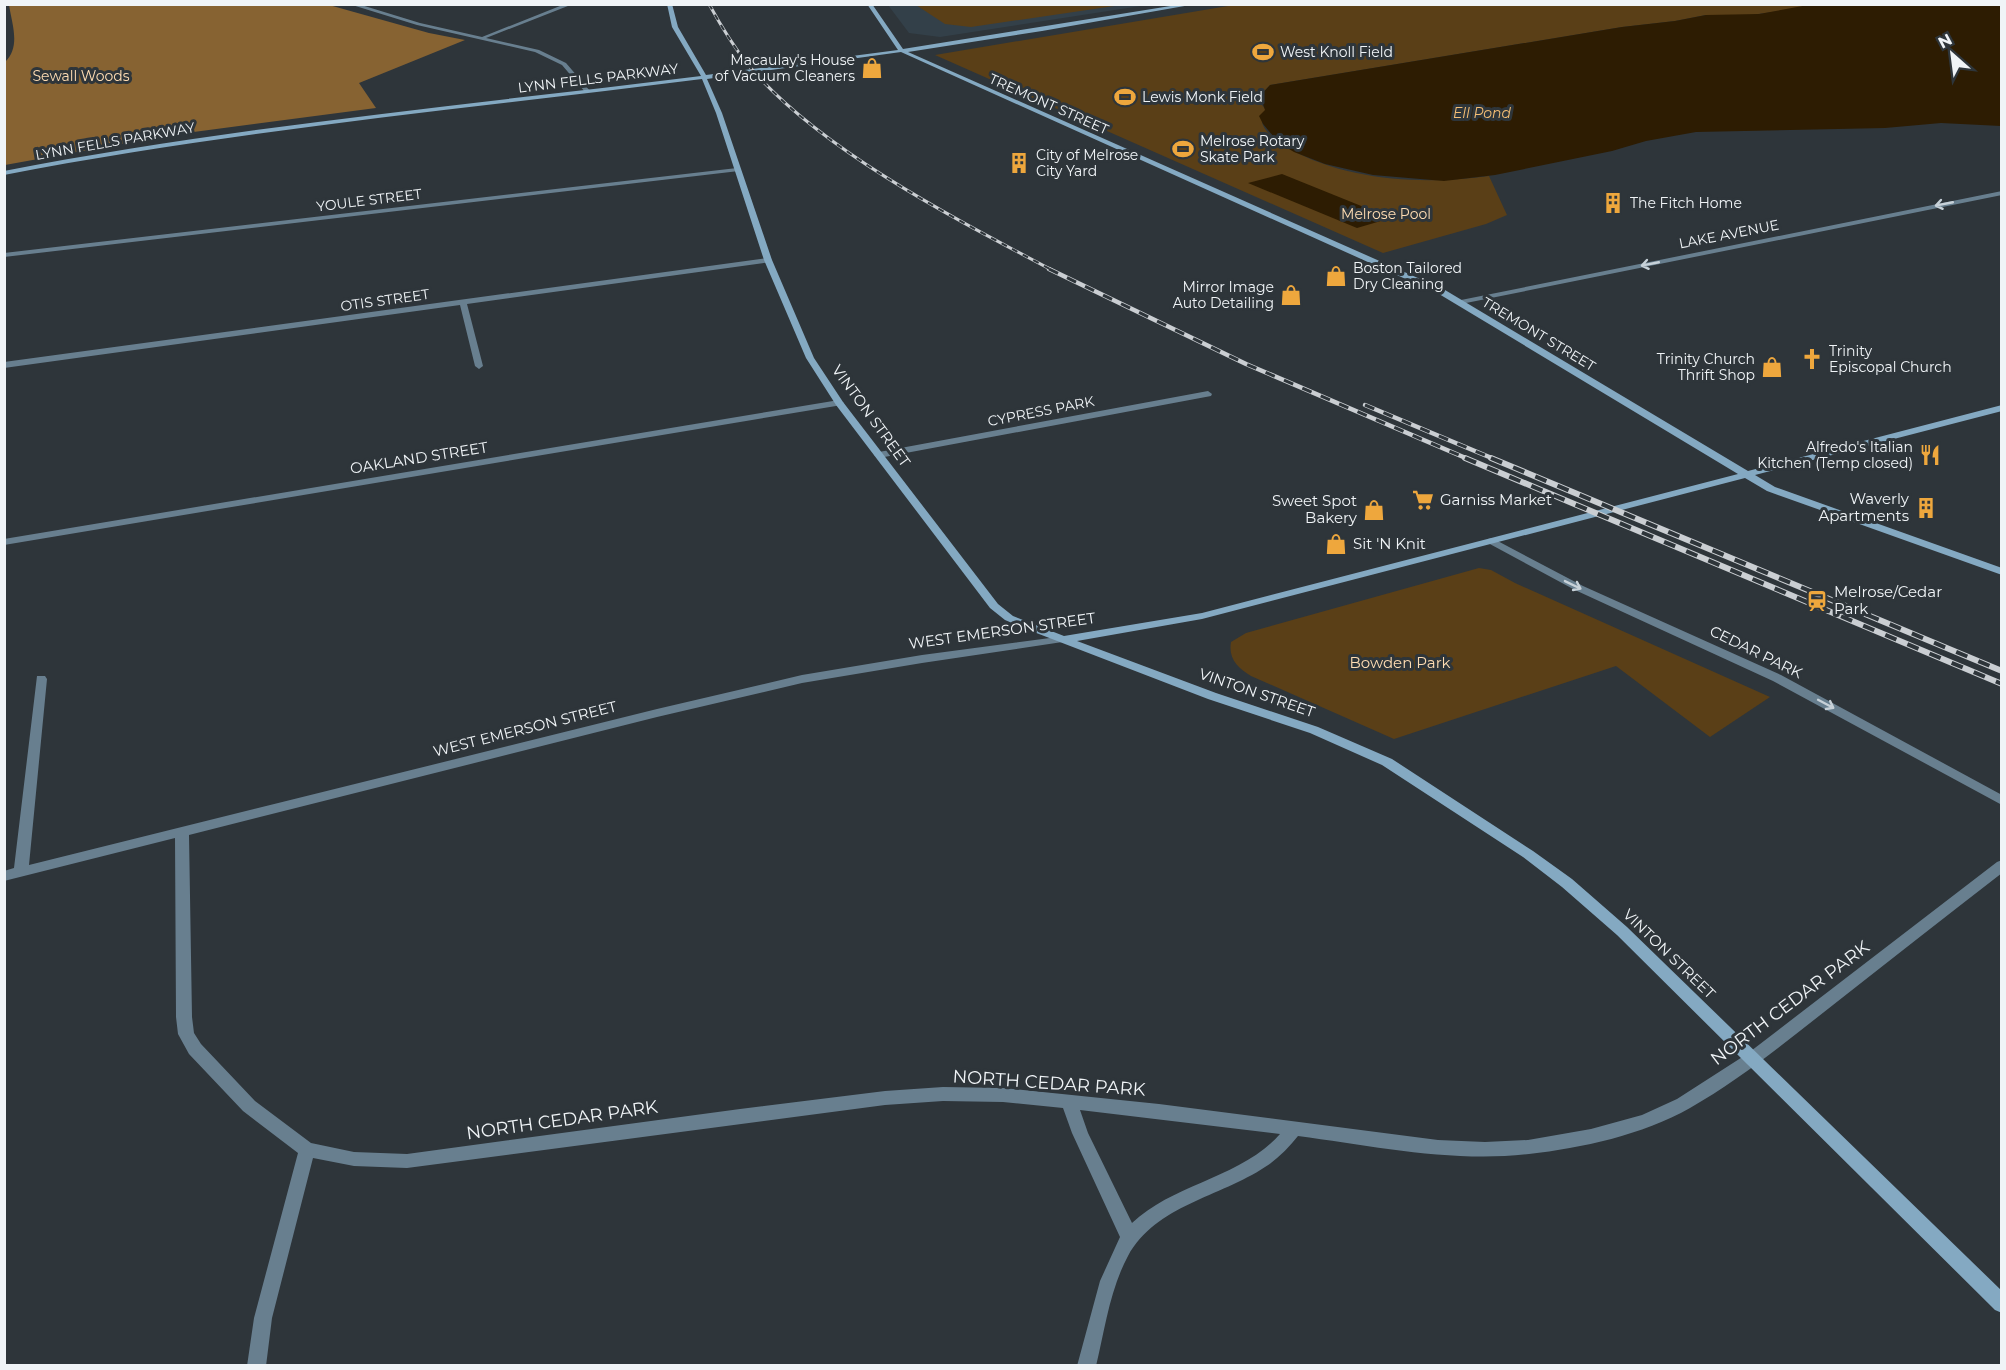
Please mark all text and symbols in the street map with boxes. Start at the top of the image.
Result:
north arrow [1922,24,1982,84]
text: N [1935,30,1955,53]
sports icon: West Knoll Field [1251,40,1275,64]
place label: West Knoll Field [1280,43,1393,61]
place label: Macaulay's House of Vacuum Cleaners [715,51,855,85]
shop icon: Macaulay's House of Vacuum Cleaners [860,56,884,80]
street label: LYNN FELLS PARKWAY [517,59,679,97]
park label: Sewall Woods [32,67,130,85]
street label: TREMONT STREET [986,70,1112,138]
sports icon: Lewis Monk Field [1113,85,1137,109]
place label: Lewis Monk Field [1142,88,1263,106]
water label: Ell Pond [1453,104,1512,122]
street label: LYNN FELLS PARKWAY [34,118,196,164]
place label: Melrose Rotary Skate Park [1200,132,1305,166]
sports icon: Melrose Rotary Skate Park [1171,137,1195,161]
place label: City of Melrose City Yard [1036,146,1138,180]
building icon: City of Melrose City Yard [1007,151,1031,175]
street label: YOULE STREET [315,185,423,215]
building icon: The Fitch Home [1601,191,1625,215]
place label: The Fitch Home [1630,194,1742,212]
one-way arrow [1935,199,1954,210]
park label: Melrose Pool [1341,205,1431,223]
street label: LAKE AVENUE [1677,215,1781,253]
place label: Boston Tailored Dry Cleaning [1353,259,1462,293]
one-way arrow [1641,259,1660,270]
shop icon: Boston Tailored Dry Cleaning [1324,264,1348,288]
place label: Mirror Image Auto Detailing [1173,278,1274,312]
shop icon: Mirror Image Auto Detailing [1279,283,1303,307]
street label: OTIS STREET [339,285,431,315]
street label: TREMONT STREET [1479,293,1599,375]
place label: Trinity Episcopal Church [1829,342,1952,376]
church icon: Trinity Episcopal Church [1800,347,1824,371]
place label: Trinity Church Thrift Shop [1657,350,1755,384]
shop icon: Trinity Church Thrift Shop [1760,355,1784,379]
street label: VINTON STREET [828,361,915,471]
street label: CYPRESS PARK [986,392,1096,430]
street label: OAKLAND STREET [349,437,490,478]
place label: Alfredo's Italian Kitchen (Temp closed) [1757,438,1913,472]
restaurant icon: Alfredo's Italian Kitchen (Temp closed) [1918,443,1942,467]
supermarket icon: Garniss Market [1411,488,1435,512]
place label: Waverly Apartments [1818,489,1910,525]
place label: Garniss Market [1440,490,1552,509]
place label: Sweet Spot Bakery [1272,491,1358,527]
building icon: Waverly Apartments [1914,496,1938,520]
shop icon: Sweet Spot Bakery [1362,498,1386,522]
shop icon: Sit 'N Knit [1324,532,1348,556]
place label: Sit 'N Knit [1353,534,1426,553]
one-way arrow [1564,580,1582,591]
place label: Melrose/Cedar Park [1834,582,1942,618]
station icon: Melrose/Cedar Park [1805,589,1829,613]
street label: WEST EMERSON STREET [907,608,1097,653]
street label: CEDAR PARK [1707,621,1806,682]
park label: Bowden Park [1349,653,1451,672]
street label: VINTON STREET [1197,664,1318,721]
street label: WEST EMERSON STREET [431,696,619,761]
one-way arrow [1816,699,1834,710]
street label: VINTON STREET [1619,905,1720,1003]
street label: NORTH CEDAR PARK [1706,936,1874,1070]
street label: NORTH CEDAR PARK [952,1065,1146,1101]
street label: NORTH CEDAR PARK [465,1096,659,1144]

